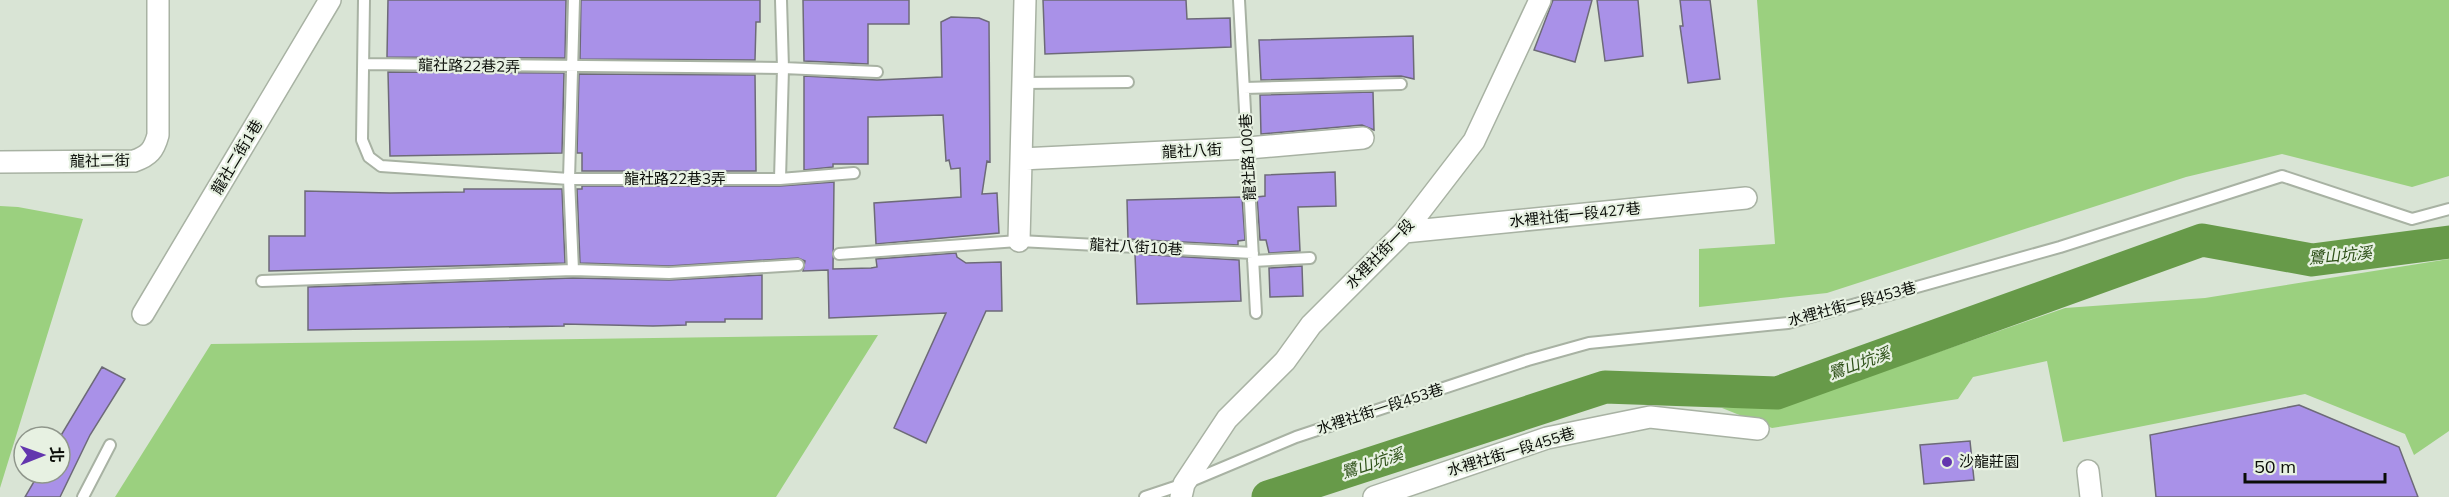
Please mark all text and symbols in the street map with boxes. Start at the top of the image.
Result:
street label: 龍社路22巷2弄 [418,55,520,76]
street label: 龍社路100巷 [1236,113,1259,201]
street label: 龍社二街1巷 [207,116,266,198]
street label: 龍社八街 [1162,139,1222,162]
street label: 龍社二街 [70,150,130,171]
street label: 龍社路22巷3弄 [624,169,726,188]
street label: 水裡社街一段427巷 [1508,198,1642,231]
street label: 水裡社街一段 [1342,215,1418,293]
street label: 龍社八街10巷 [1089,235,1183,258]
water label: 鷺山坑溪 [2307,242,2375,268]
street label: 水裡社街一段453巷 [1786,277,1918,330]
water label: 鷺山坑溪 [1826,342,1894,383]
street label: 水裡社街一段453巷 [1314,379,1446,438]
street label: 水裡社街一段455巷 [1445,423,1577,480]
north arrow [12,425,72,485]
water label: 鷺山坑溪 [1338,443,1407,482]
scale bar [2245,446,2384,484]
text: 北 [47,447,67,463]
place label: 沙龍莊園 [1959,452,2019,471]
marker: 沙龍莊園 [1940,455,1954,469]
text: 50 m [2254,455,2296,478]

